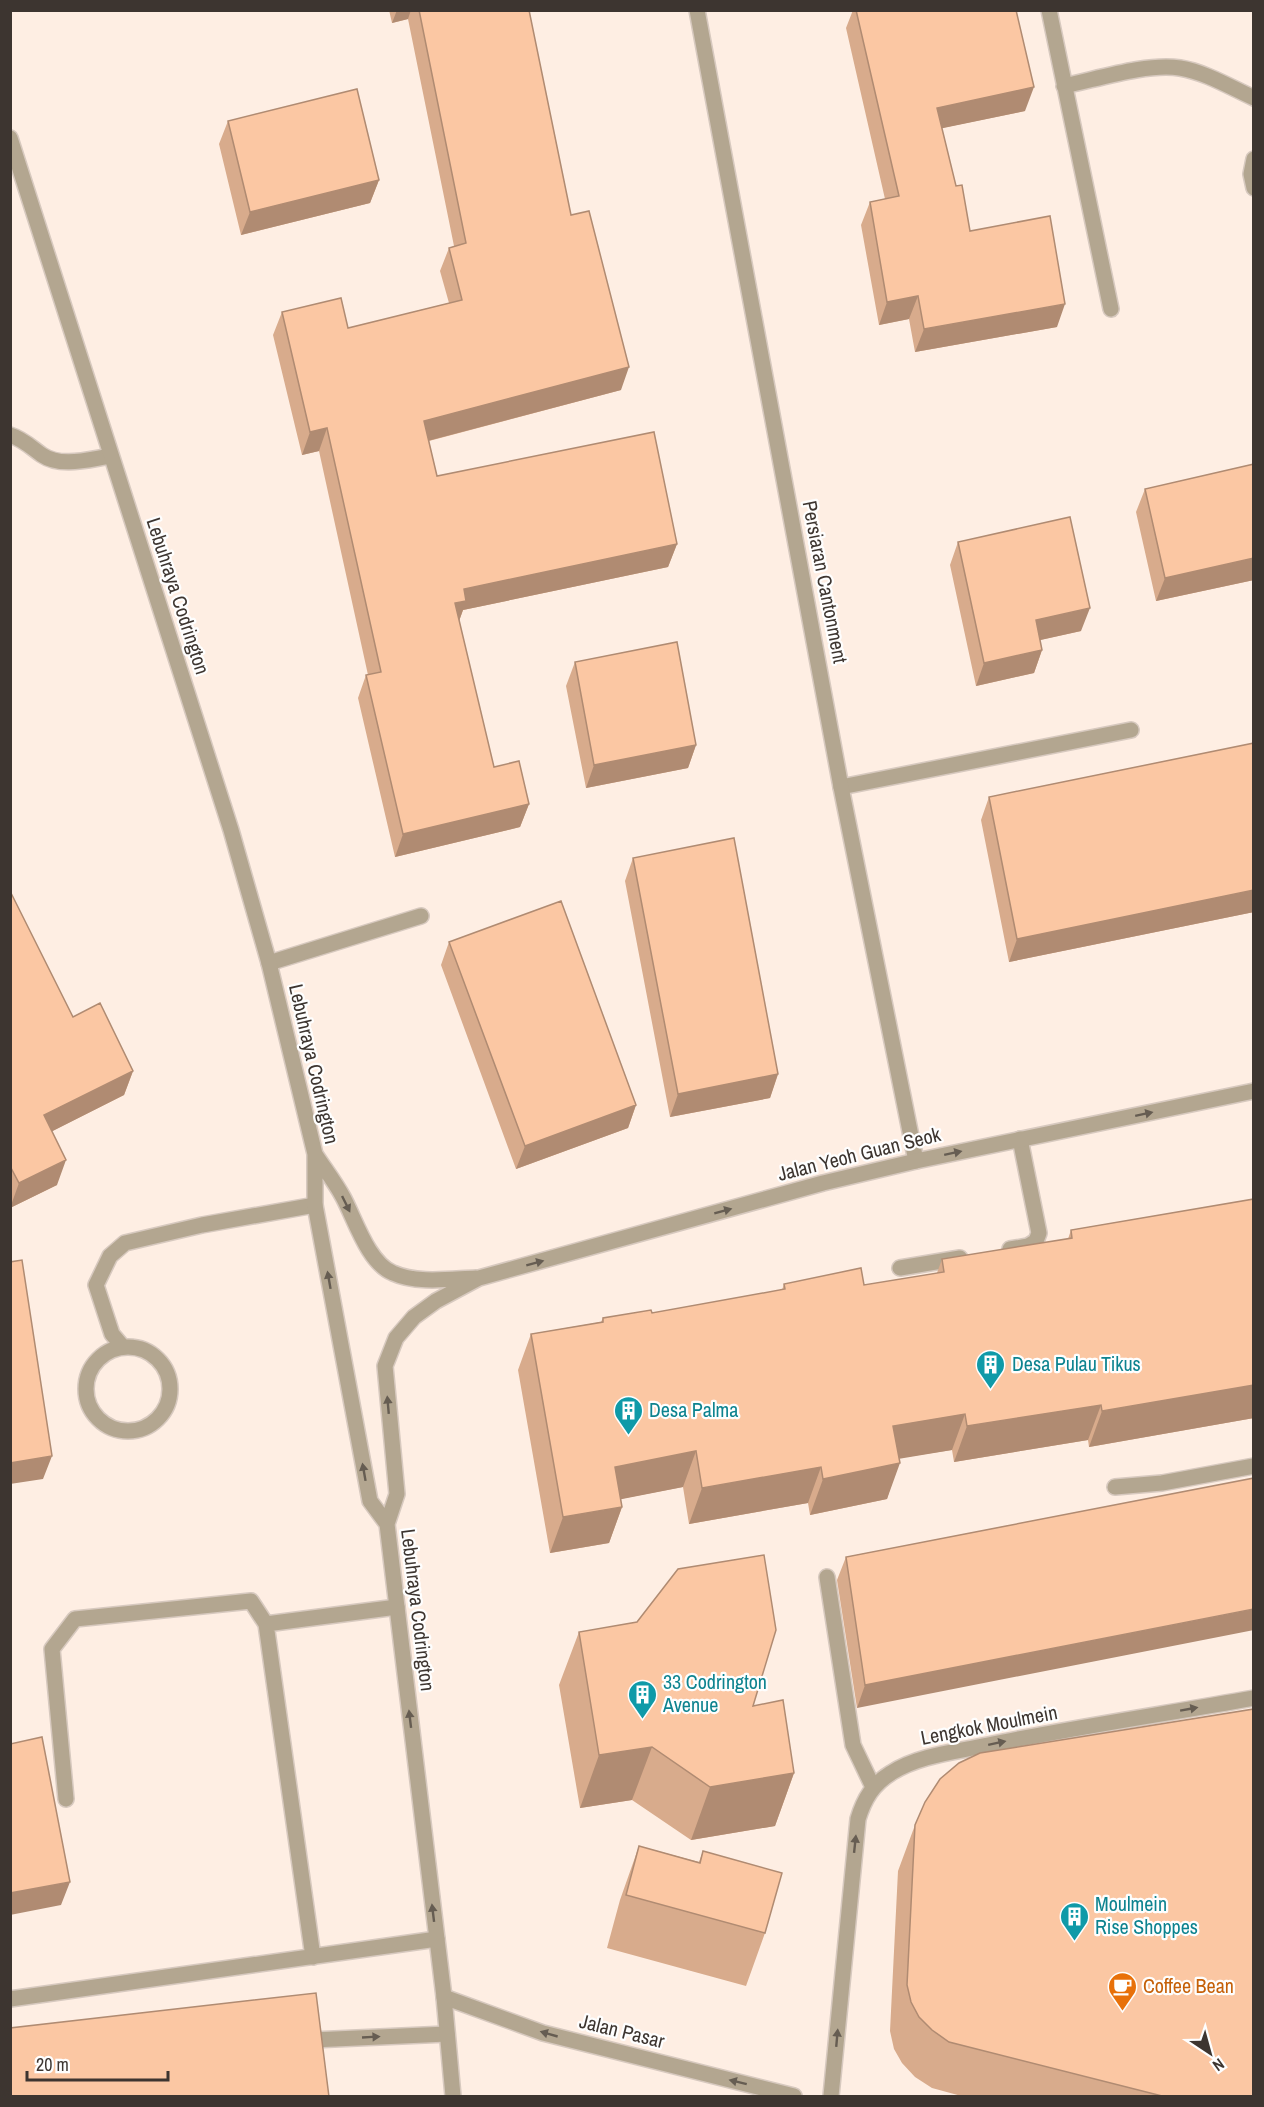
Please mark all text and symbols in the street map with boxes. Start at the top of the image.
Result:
street label: Persiaran Cantonment [796,498,855,666]
street label: Lebuhraya Codrington [140,514,217,678]
street label: Lebuhraya Codrington [283,981,346,1146]
one-way arrow [1135,1109,1154,1118]
street label: Jalan Yeoh Guan Seok [775,1120,944,1187]
one-way arrow [944,1148,963,1157]
one-way arrow [341,1195,350,1212]
one-way arrow [714,1206,732,1215]
one-way arrow [526,1257,544,1267]
one-way arrow [324,1270,333,1289]
building icon: Desa Pulau Tikus [975,1348,1007,1390]
place label: Desa Pulau Tikus [1012,1350,1141,1377]
building icon: Desa Palma [612,1394,644,1436]
one-way arrow [383,1395,393,1414]
place label: Desa Palma [649,1396,738,1423]
one-way arrow [360,1462,369,1481]
street label: Lebuhraya Codrington [395,1527,442,1693]
place label: 33 Codrington Avenue [662,1668,767,1718]
building icon: 33 Codrington Avenue [626,1678,658,1720]
street label: Lengkok Moulmein [918,1698,1059,1751]
one-way arrow [1180,1705,1199,1714]
one-way arrow [406,1710,415,1729]
one-way arrow [988,1738,1007,1747]
one-way arrow [850,1835,860,1854]
place label: Moulmein Rise Shoppes [1095,1890,1198,1940]
building icon: Moulmein Rise Shoppes [1058,1900,1090,1942]
one-way arrow [429,1903,438,1922]
cafe icon: Coffee Bean [1106,1970,1138,2012]
place label: Coffee Bean [1143,1972,1234,1999]
street label: Jalan Pasar [577,2007,668,2054]
north arrow [1180,2023,1240,2083]
one-way arrow [539,2029,557,2038]
one-way arrow [832,2029,842,2048]
one-way arrow [361,2033,380,2042]
scale bar [27,2044,168,2082]
text: 20 m [36,2052,69,2077]
text: N [1209,2053,1229,2077]
one-way arrow [728,2077,747,2087]

